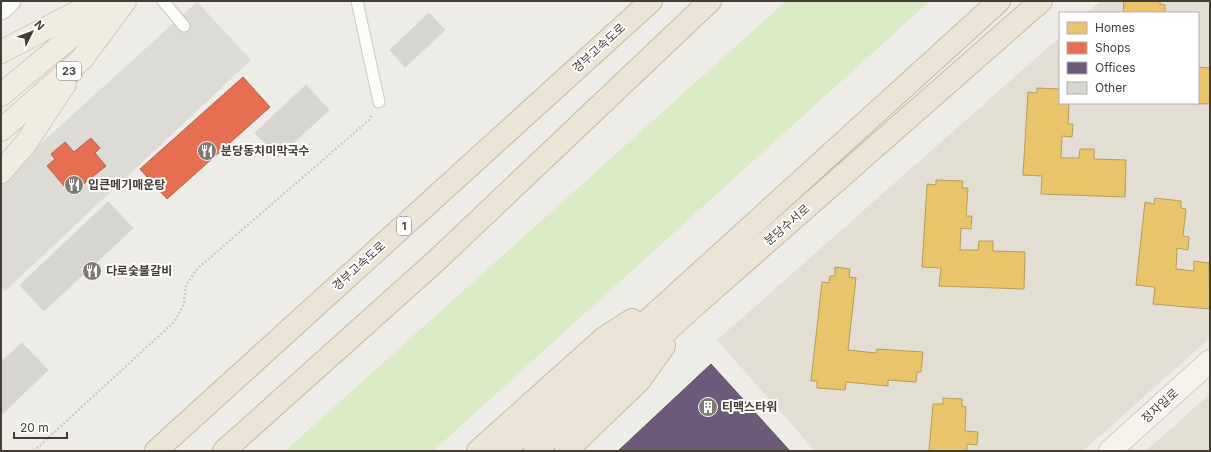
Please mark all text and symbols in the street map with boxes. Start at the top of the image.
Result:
north arrow [12,12,52,52]
legend [1059,12,1199,104]
text: N [31,18,47,33]
street label: 경부고속도로 [569,20,628,75]
text: Homes [1095,20,1135,35]
text: Shops [1095,40,1131,55]
text: Offices [1095,60,1136,75]
road number: 23 [57,62,81,80]
text: Other [1095,80,1127,95]
restaurant icon: 분당동치미막국수 [196,140,218,162]
place label: 분당동치미막국수 [221,143,309,158]
restaurant icon: 입큰메기매운탕 [63,174,85,196]
place label: 입큰메기매운탕 [88,177,165,192]
street label: 분당수서로 [761,201,812,248]
road number: 1 [397,217,411,235]
street label: 경부고속도로 [329,238,388,293]
restaurant icon: 다로숯불갈비 [81,260,103,282]
place label: 다로숯불갈비 [106,263,172,278]
street label: 정자일로 [1138,385,1181,426]
building icon: 티맥스타워 [697,396,719,418]
place label: 티맥스타워 [722,399,777,414]
scale bar [14,414,67,440]
text: 20 m [20,420,49,435]

